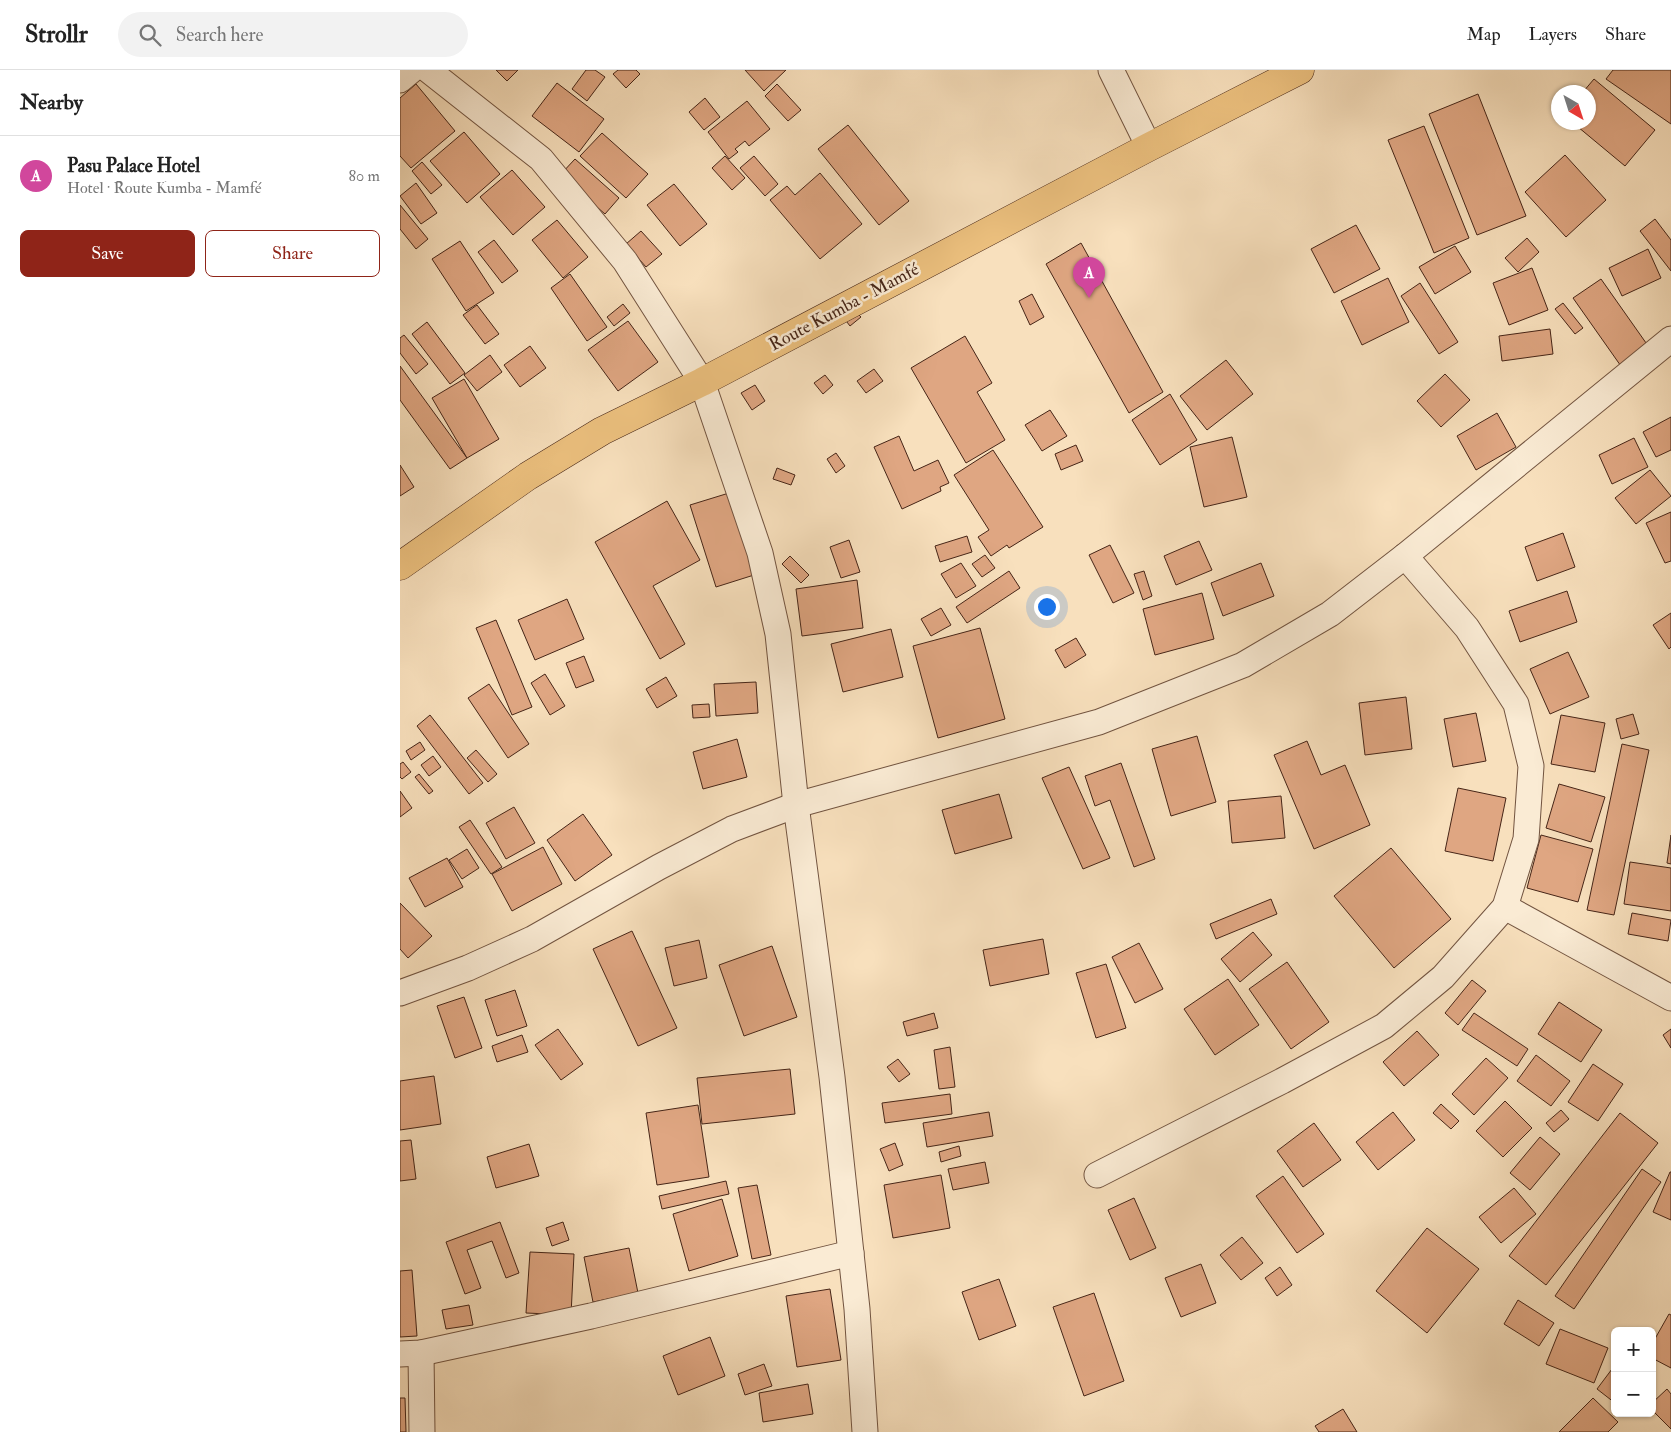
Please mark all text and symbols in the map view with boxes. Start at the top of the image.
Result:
search box [118,12,468,57]
text: Strollr [25,19,88,50]
icon: search [136,21,164,49]
text: Search here [176,23,264,47]
text: Map [1467,23,1501,46]
text: Layers [1529,23,1577,46]
text: Share [1605,23,1646,46]
north arrow [1551,85,1596,130]
text: Nearby [20,89,83,116]
text: Pasu Palace Hotel [67,154,200,178]
text: A [31,166,41,186]
text: 80 m [349,166,380,186]
text: Hotel · Route Kumba - Mamfé [67,178,262,198]
button: Save [20,230,195,277]
button: Share [205,230,380,277]
pin: A [1073,257,1105,298]
street label: Route Kumba - Mamfé [765,258,923,356]
your location [1034,594,1060,620]
map controls [1611,1327,1656,1417]
button: + [1611,1327,1656,1372]
button: − [1611,1372,1656,1417]

